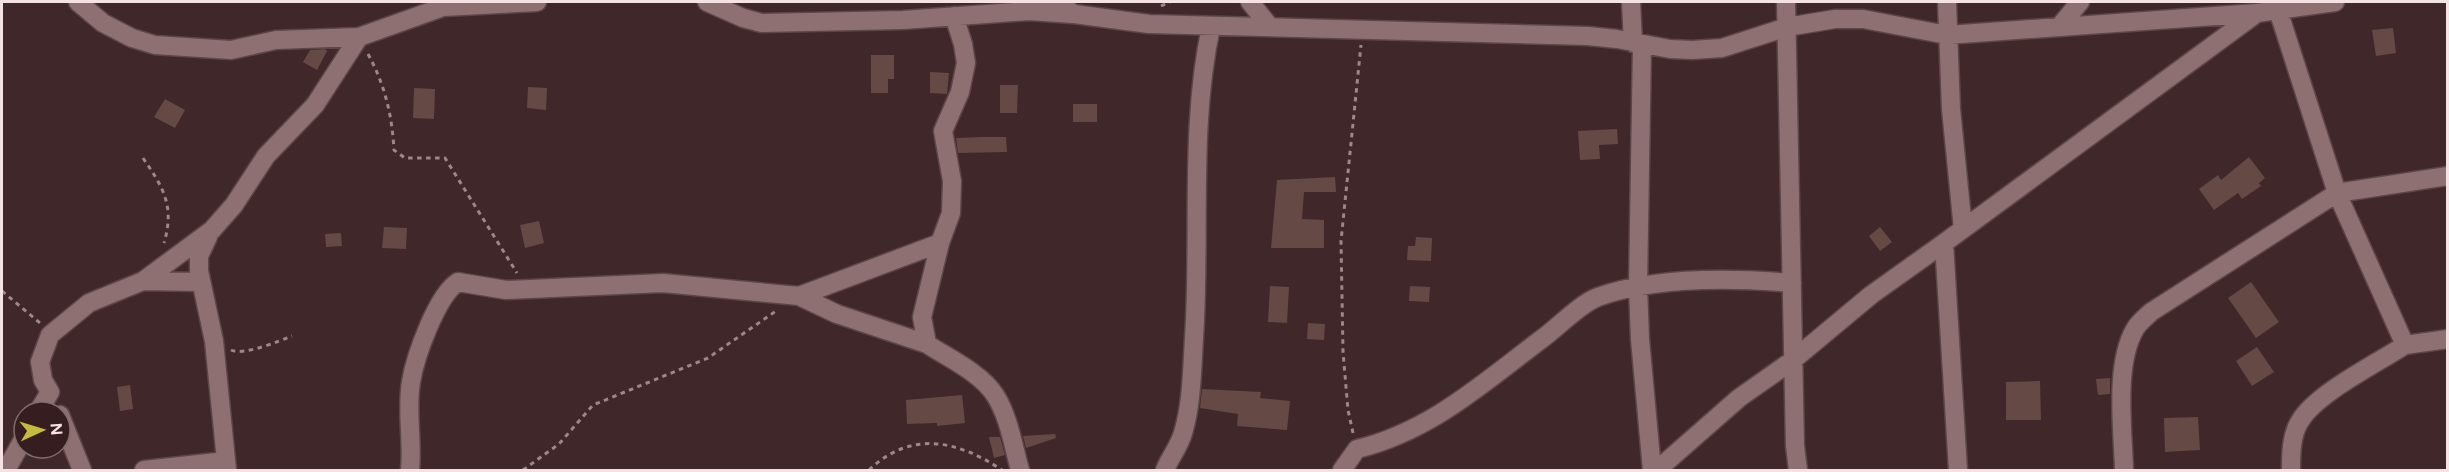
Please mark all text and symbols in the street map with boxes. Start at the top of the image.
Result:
north arrow [12,400,72,460]
text: N [47,422,66,436]

